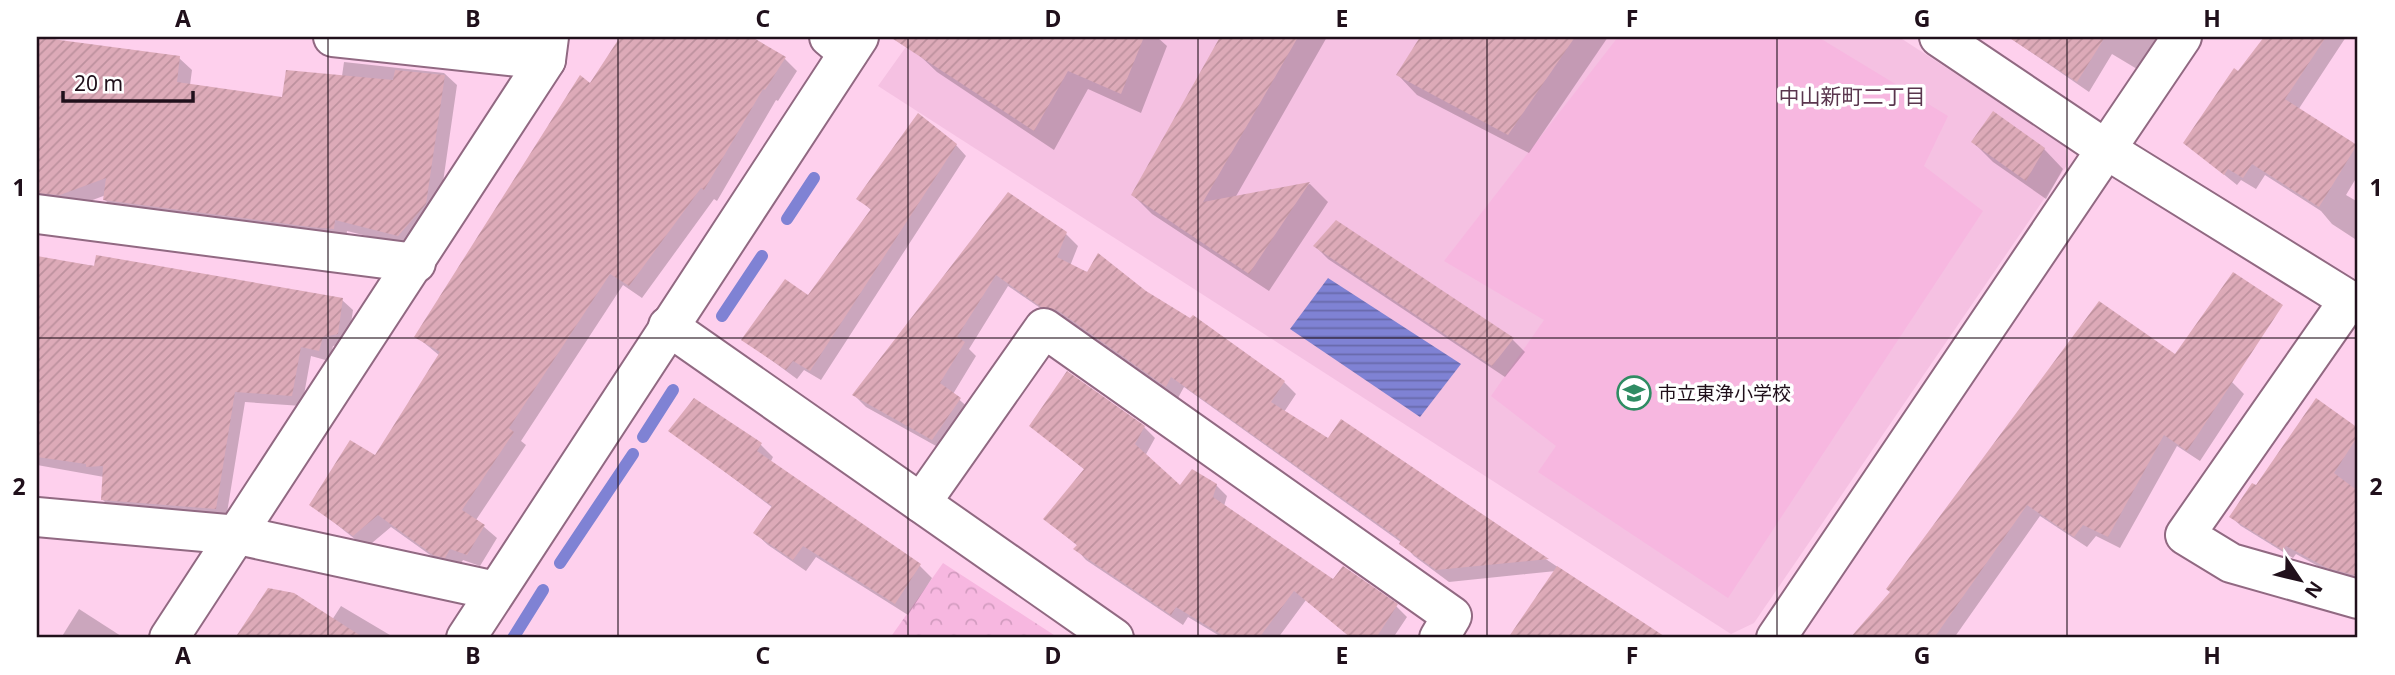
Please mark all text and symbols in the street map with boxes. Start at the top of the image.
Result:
text: A [175,2,191,34]
text: B [465,2,481,34]
text: C [756,2,771,34]
text: D [1045,2,1061,34]
text: E [1336,2,1348,34]
text: F [1626,2,1638,34]
text: G [1914,2,1930,34]
text: H [2203,2,2221,34]
scale bar [63,60,192,104]
text: 20 m [74,69,123,97]
district label: 中山新町二丁目 [1779,82,1926,110]
text: 1 [12,171,26,203]
text: 1 [2369,171,2383,203]
school or university icon: 市立東浄小学校 [1615,374,1653,412]
place label: 市立東浄小学校 [1658,380,1791,406]
text: 2 [12,470,26,502]
text: 2 [2369,470,2383,502]
north arrow [2266,546,2336,616]
text: N [2299,576,2329,604]
text: A [175,639,191,671]
text: B [465,639,481,671]
text: C [756,639,771,671]
text: D [1045,639,1061,671]
text: E [1336,639,1348,671]
text: F [1626,639,1638,671]
text: G [1914,639,1930,671]
text: H [2203,639,2221,671]

